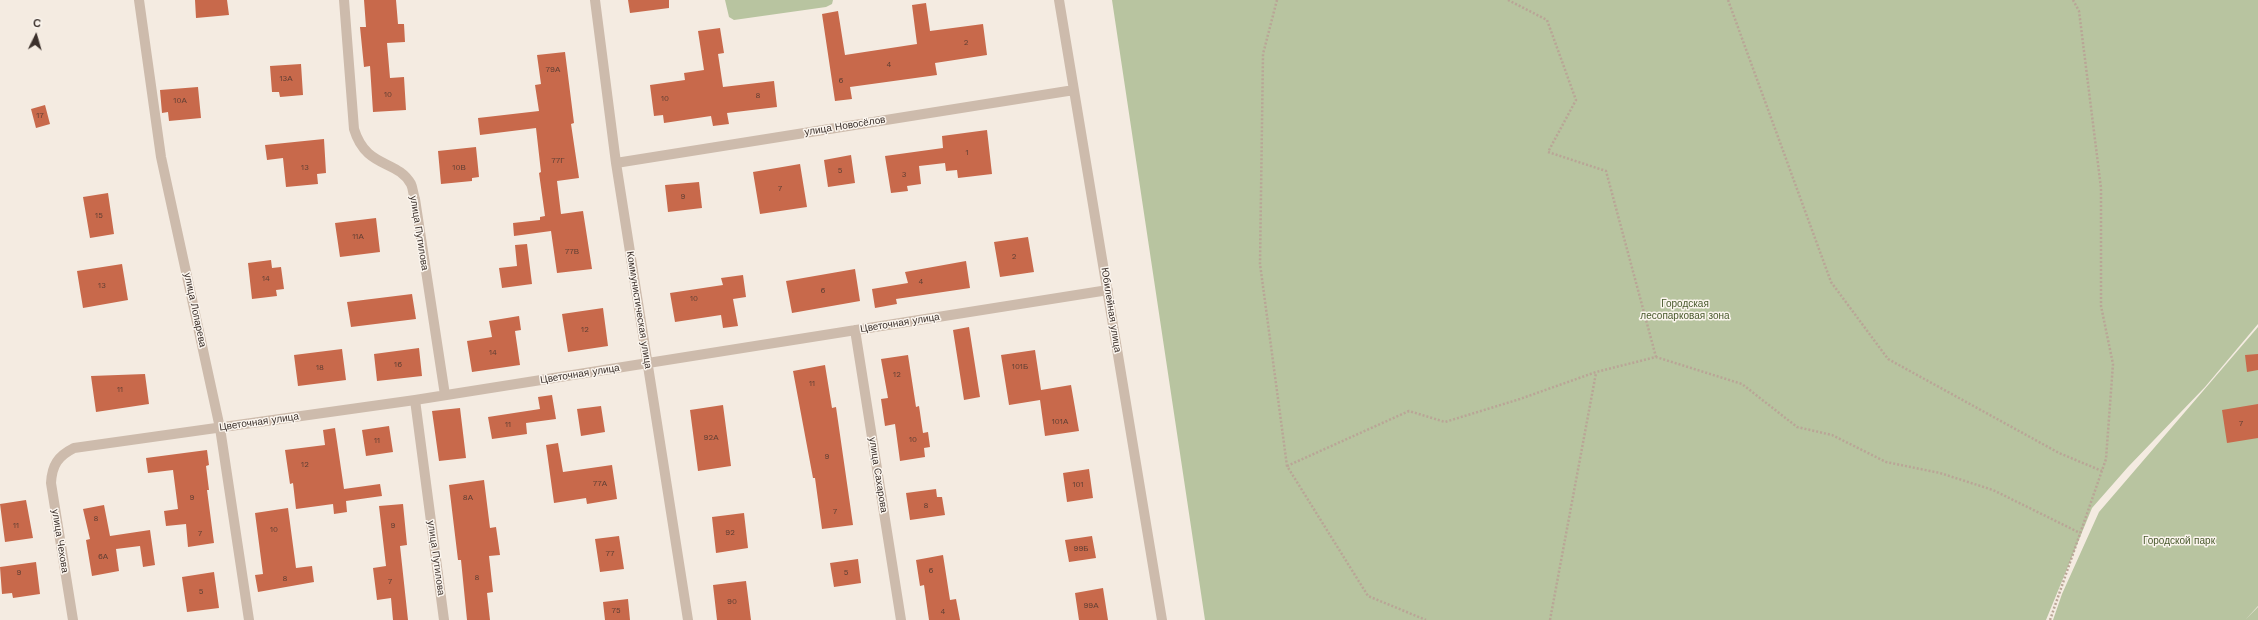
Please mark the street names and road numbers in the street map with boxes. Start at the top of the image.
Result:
street label: улица Новосёлов [804,114,886,138]
street label: улица Путилова [407,195,431,271]
street label: Коммунистическая улица [624,250,654,370]
street label: Юбилейная улица [1098,267,1124,353]
street label: улица Лопарева [181,272,209,348]
street label: Цветочная улица [859,311,941,335]
street label: Цветочная улица [539,362,621,386]
street label: Цветочная улица [218,410,300,434]
street label: улица Сахарова [866,436,890,514]
street label: улица Чехова [49,508,71,574]
street label: улица Путилова [425,520,447,596]

